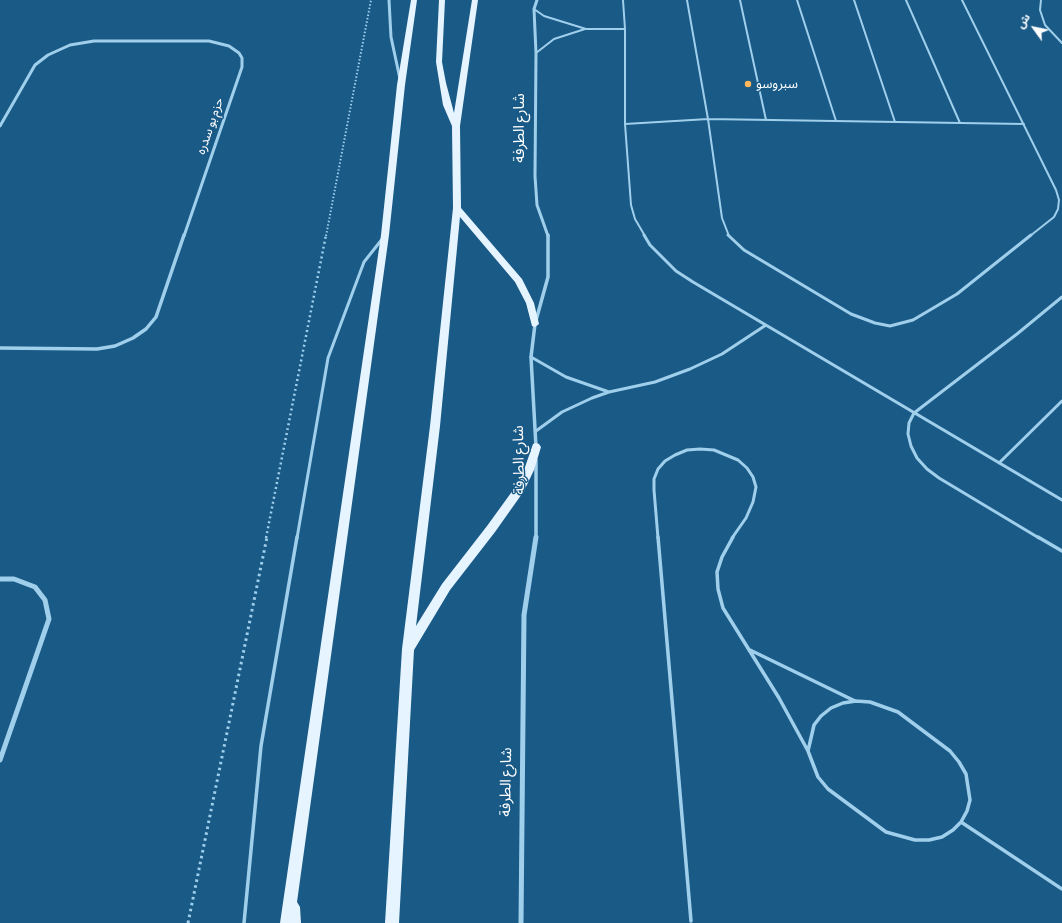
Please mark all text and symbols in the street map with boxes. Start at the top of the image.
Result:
north arrow [1014,8,1054,48]
text: ش [1015,12,1032,31]
place label: سبروسو [756,76,798,92]
marker: سبروسو [743,79,753,89]
street label: شارع الطرفة [510,93,528,163]
street label: حزم بو سدره [193,96,227,156]
street label: شارع الطرفة [509,425,529,495]
street label: شارع الطرفة [496,747,516,817]

